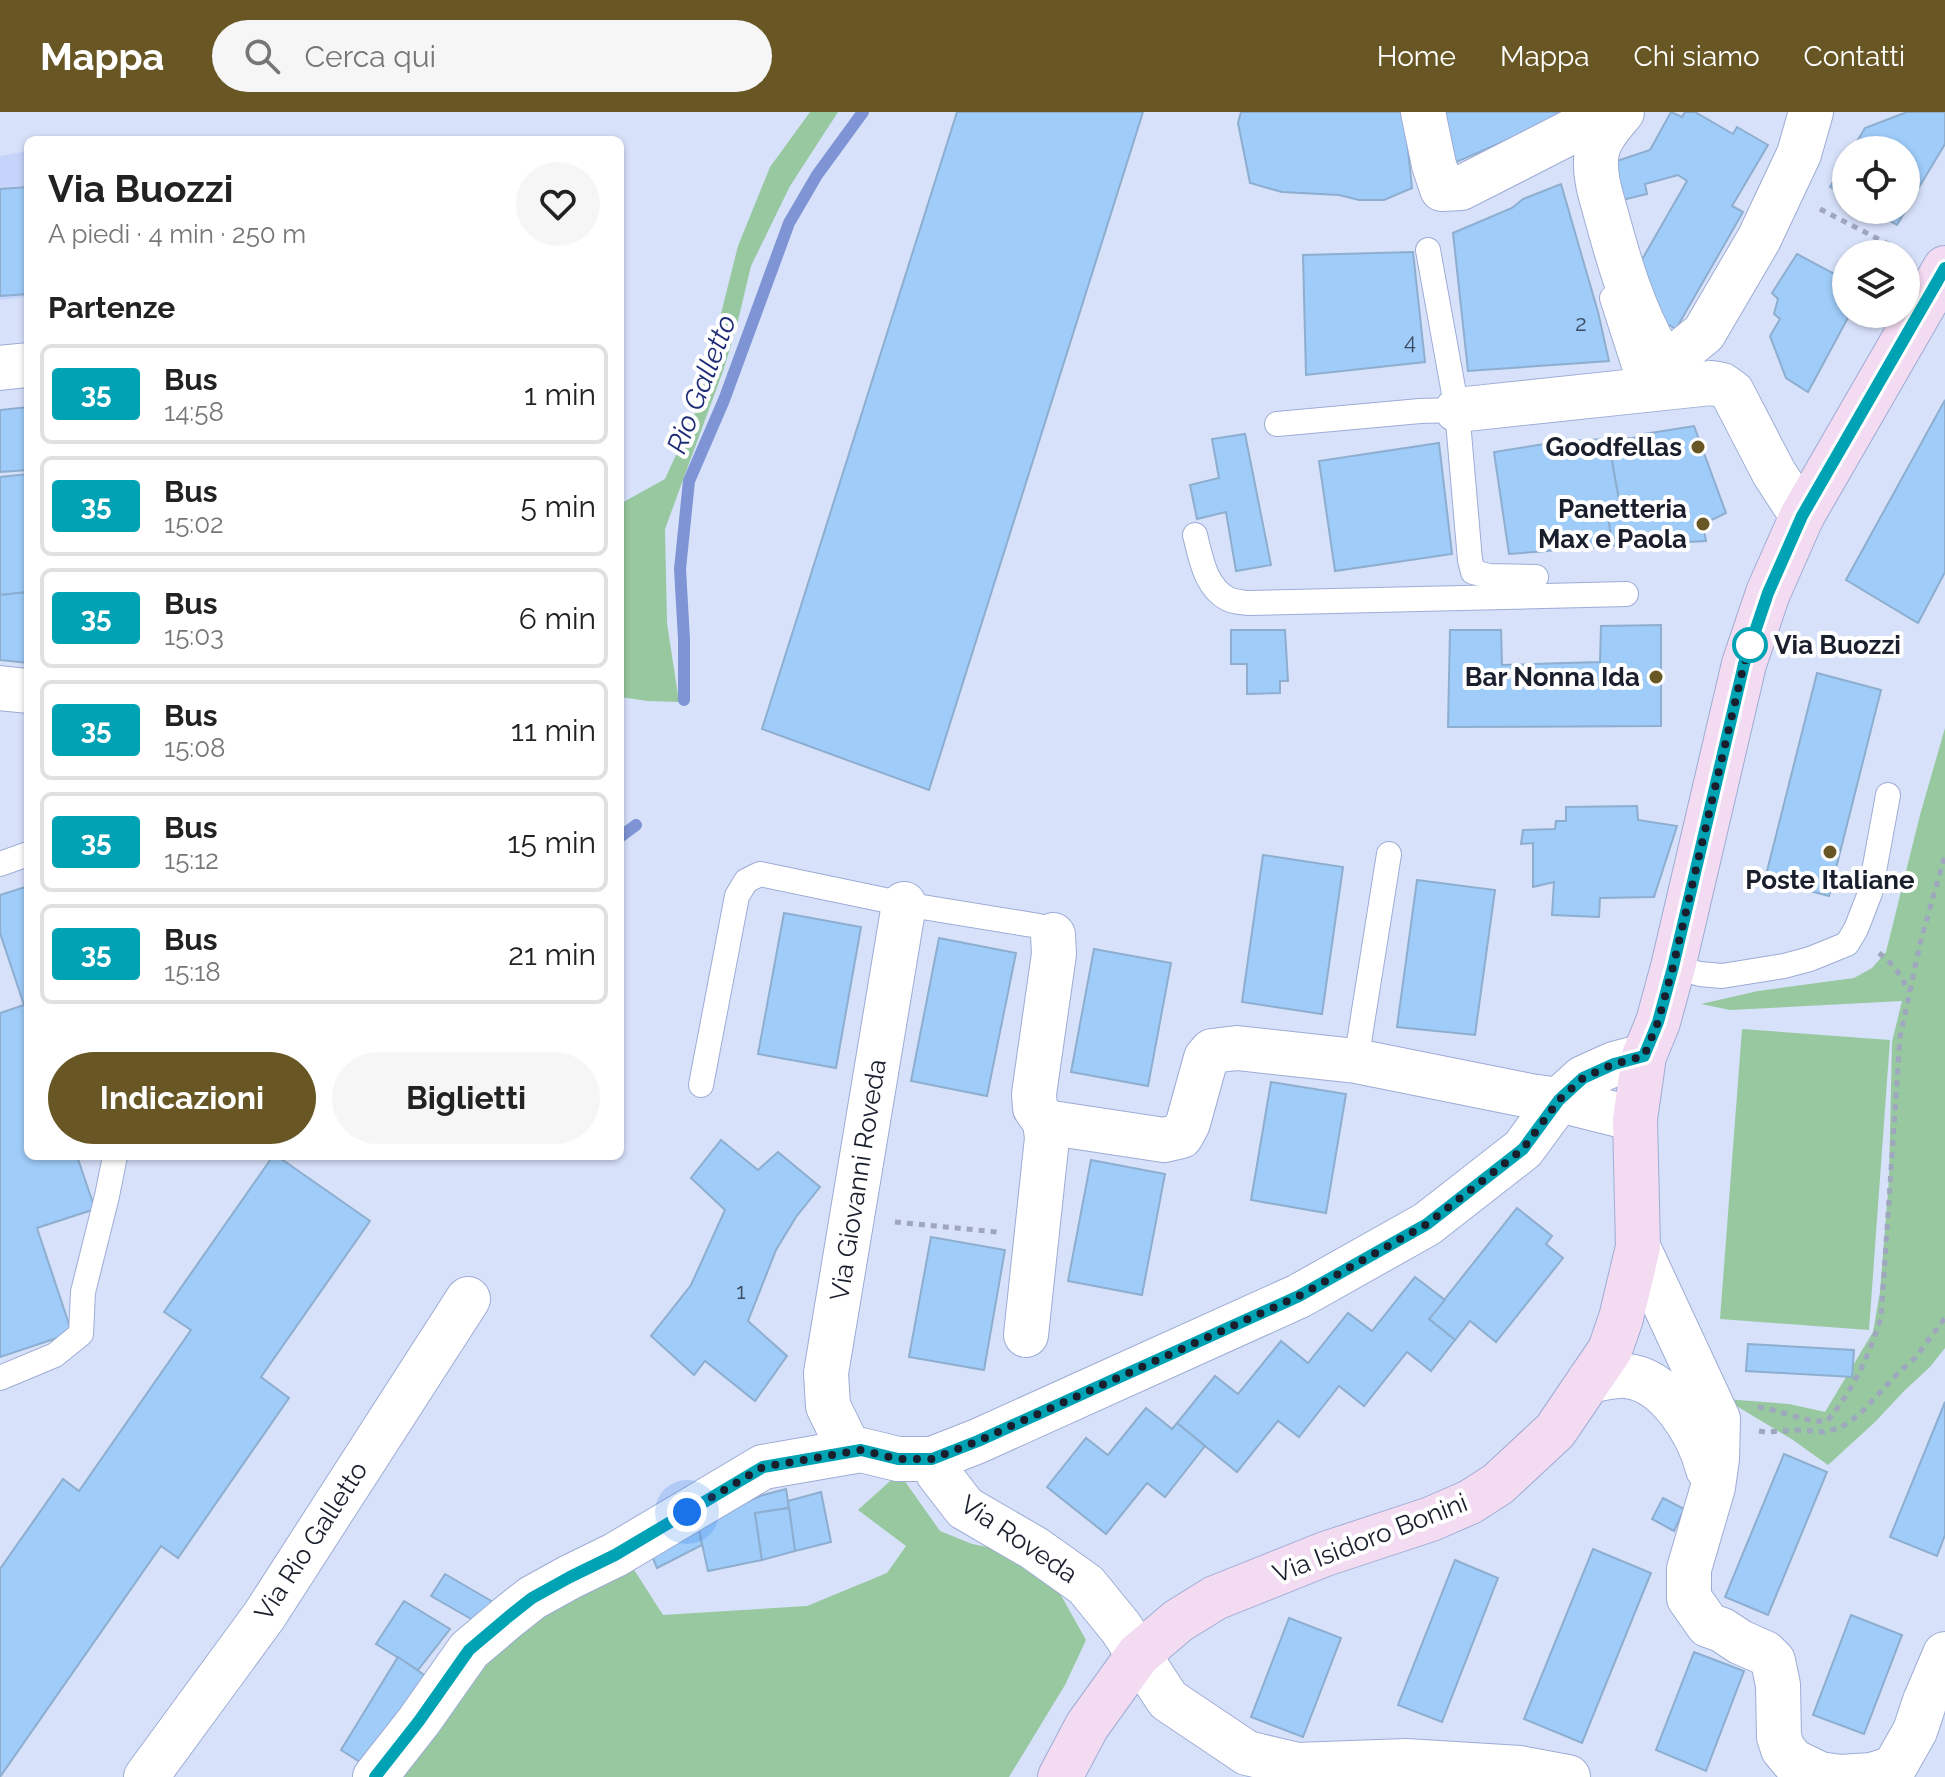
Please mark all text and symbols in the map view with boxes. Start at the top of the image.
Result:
search box [212,20,772,92]
text: Mappa [40,34,164,79]
icon: search [240,34,284,78]
text: Cerca qui [304,39,436,74]
text: Home [1377,40,1456,73]
text: Mappa [1500,40,1589,73]
text: Chi siamo [1633,40,1760,73]
text: Contatti [1804,40,1905,73]
map controls [1832,136,1920,328]
button: locate [1832,136,1920,224]
button: heart [516,162,600,246]
text: Via Buozzi [48,166,233,211]
text: A piedi · 4 min · 250 m [48,219,306,249]
button: layers [1832,240,1920,328]
text: Partenze [48,290,175,325]
water label: Rio Galletto [660,310,743,458]
house number: 2 [1575,310,1587,336]
house number: 4 [1404,328,1416,354]
text: Bus [164,362,218,397]
text: 35 [80,377,112,410]
text: 1 min [524,377,596,412]
text: 14:58 [164,397,224,427]
place label: Goodfellas [1546,432,1682,462]
marker: Goodfellas [1689,438,1707,456]
text: Bus [164,474,218,509]
text: 35 [80,489,112,522]
text: 5 min [520,489,596,524]
place label: Panetteria Max e Paola [1538,494,1687,554]
text: 15:02 [164,509,224,539]
marker: Panetteria Max e Paola [1694,515,1712,533]
text: Bus [164,586,218,621]
text: 35 [80,601,112,634]
text: 6 min [519,601,596,636]
text: 15:03 [164,621,224,651]
marker: Via Buozzi [1733,628,1767,662]
place label: Via Buozzi [1774,630,1901,660]
place label: Bar Nonna Ida [1465,662,1640,692]
marker: Bar Nonna Ida [1647,668,1665,686]
text: Bus [164,698,218,733]
text: 35 [80,713,112,746]
text: 11 min [511,713,596,748]
text: 15:08 [164,733,226,763]
text: Bus [164,810,218,845]
text: 35 [80,825,112,858]
text: 15 min [508,825,596,860]
marker: Poste Italiane [1821,843,1839,861]
text: 15:12 [164,845,219,875]
place label: Poste Italiane [1745,865,1915,895]
text: Bus [164,922,218,957]
text: 35 [80,937,112,970]
text: 21 min [508,937,596,972]
text: 15:18 [164,957,221,987]
button: Indicazioni [48,1052,316,1144]
button: Biglietti [332,1052,600,1144]
street label: Via Giovanni Roveda [824,1057,892,1303]
house number: 1 [736,1278,746,1304]
street label: Via Rio Galletto [248,1456,374,1626]
street label: Via Isidoro Bonini [1269,1487,1471,1589]
street label: Via Roveda [955,1489,1083,1589]
your location [667,1492,707,1532]

